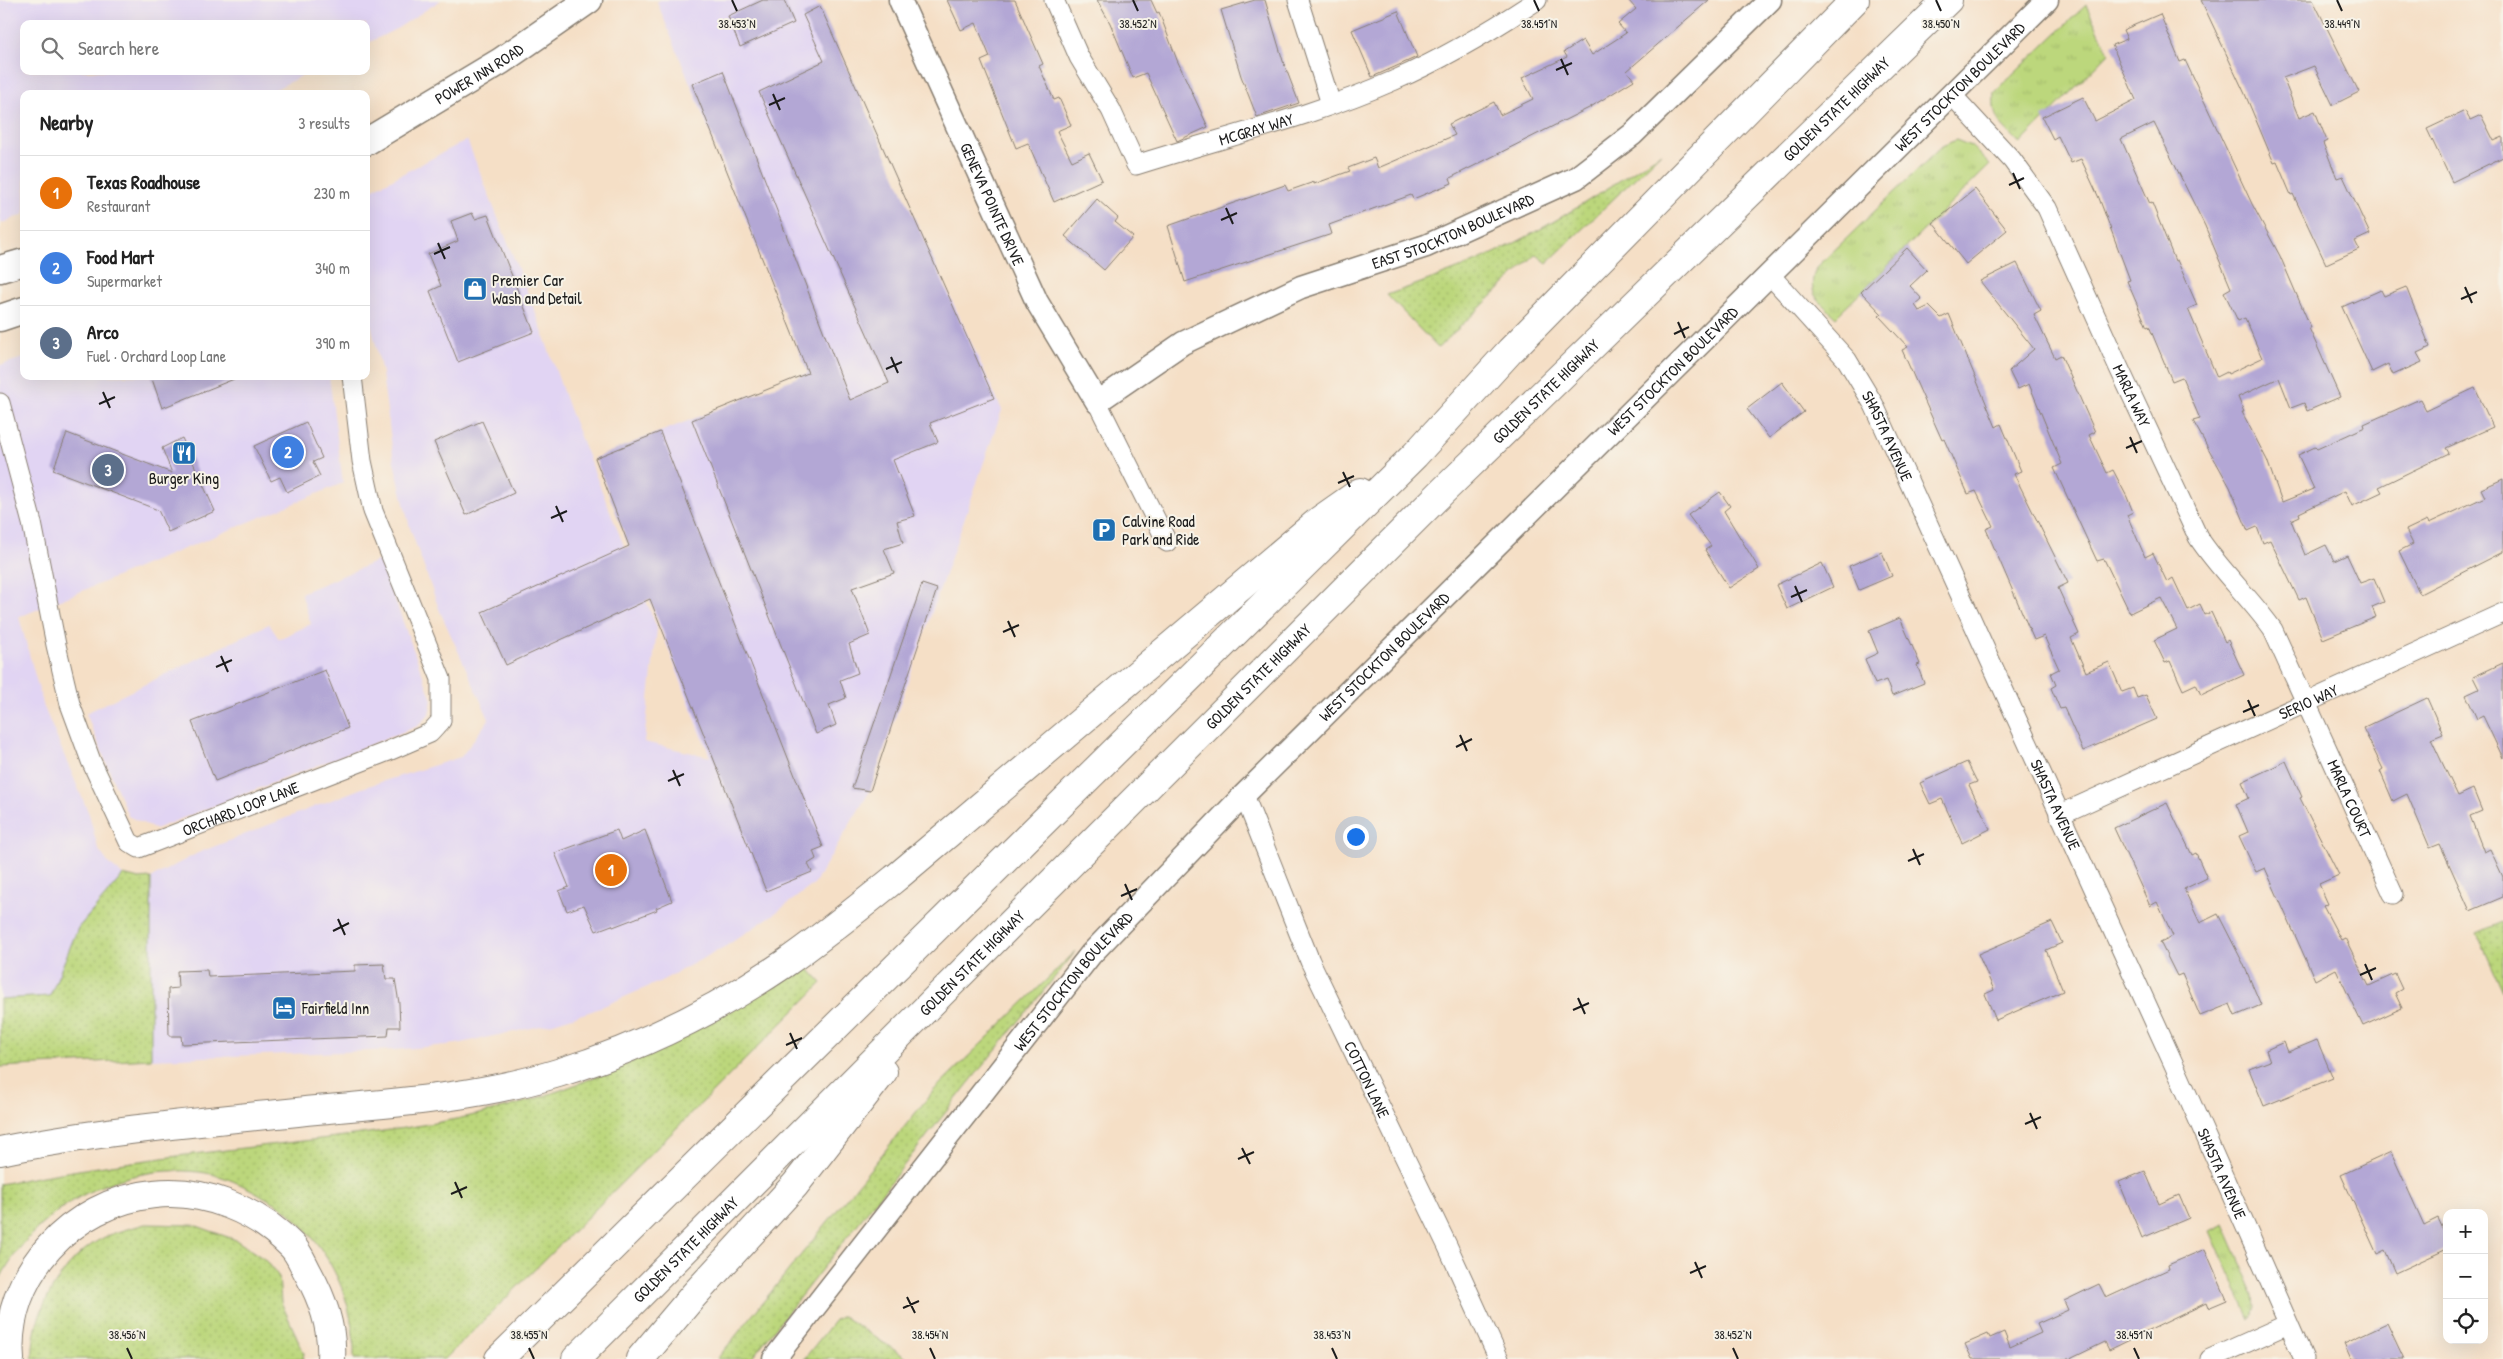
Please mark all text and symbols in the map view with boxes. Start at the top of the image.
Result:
text: 38.453°N [718,15,756,32]
text: 38.452°N [1119,15,1157,32]
text: 38.451°N [1521,15,1557,32]
text: 38.450°N [1922,15,1960,32]
text: 38.449°N [2324,15,2360,32]
street label: WEST STOCKTON BOULEVARD [1890,17,2030,156]
search box [20,20,370,75]
icon: search [38,34,66,62]
text: Search here [78,35,159,61]
street label: POWER INN ROAD [430,38,528,109]
street label: GOLDEN STATE HIGHWAY [1778,52,1894,166]
street label: MCGRAY WAY [1216,107,1296,151]
text: Nearby [40,108,93,137]
text: 3 results [298,112,350,134]
street label: GENEVA POINTE DRIVE [955,139,1030,269]
text: Texas Roadhouse [87,169,200,195]
text: 1 [53,182,59,204]
text: 230 m [314,182,350,204]
street label: EAST STOCKTON BOULEVARD [1369,187,1538,274]
text: Restaurant [87,195,150,217]
text: Food Mart [87,244,154,270]
text: 2 [52,257,60,279]
text: 340 m [315,257,350,279]
place label: Premier Car Wash and Detail [492,269,582,309]
text: Supermarket [87,270,162,292]
shop icon: Premier Car Wash and Detail [462,276,488,302]
street label: WEST STOCKTON BOULEVARD [1602,301,1743,440]
text: Arco [87,319,119,345]
text: 3 [52,332,60,354]
text: 390 m [315,332,350,354]
street label: GOLDEN STATE HIGHWAY [1487,334,1604,448]
text: Fuel · Orchard Loop Lane [87,345,226,367]
street label: MARLA WAY [2108,360,2156,430]
street label: SHASTA AVENUE [1857,387,1918,485]
pin: 2 [272,433,304,471]
restaurant icon: Burger King [171,440,197,466]
pin: 3 [92,451,124,489]
place label: Burger King [149,467,219,489]
place label: Calvine Road Park and Ride [1122,510,1200,550]
parking icon: Calvine Road Park and Ride [1091,517,1117,543]
street label: WEST STOCKTON BOULEVARD [1314,587,1454,726]
street label: GOLDEN STATE HIGHWAY [1200,618,1316,734]
street label: SERIO WAY [2275,679,2342,725]
street label: SHASTA AVENUE [2025,756,2086,853]
street label: MARLA COURT [2322,756,2377,842]
street label: ORCHARD LOOP LANE [179,776,302,841]
your location [1343,824,1369,850]
pin: 1 [595,851,627,889]
street label: GOLDEN STATE HIGHWAY [914,905,1030,1021]
street label: WEST STOCKTON BOULEVARD [1008,906,1138,1055]
hotel icon: Fairfield Inn [271,995,297,1021]
place label: Fairfield Inn [301,997,369,1019]
street label: COTTON LANE [1339,1037,1395,1122]
street label: SHASTA AVENUE [2192,1125,2252,1223]
street label: GOLDEN STATE HIGHWAY [628,1191,743,1307]
map controls [2443,1209,2488,1344]
button: + [2443,1209,2488,1254]
button: − [2443,1254,2488,1299]
button: locate [2443,1299,2488,1344]
text: 38.456°N [109,1326,145,1343]
text: 38.455°N [511,1326,547,1343]
text: 38.454°N [912,1326,948,1343]
text: 38.453°N [1313,1326,1351,1343]
text: 38.452°N [1714,1326,1752,1343]
text: 38.451°N [2116,1326,2152,1343]

